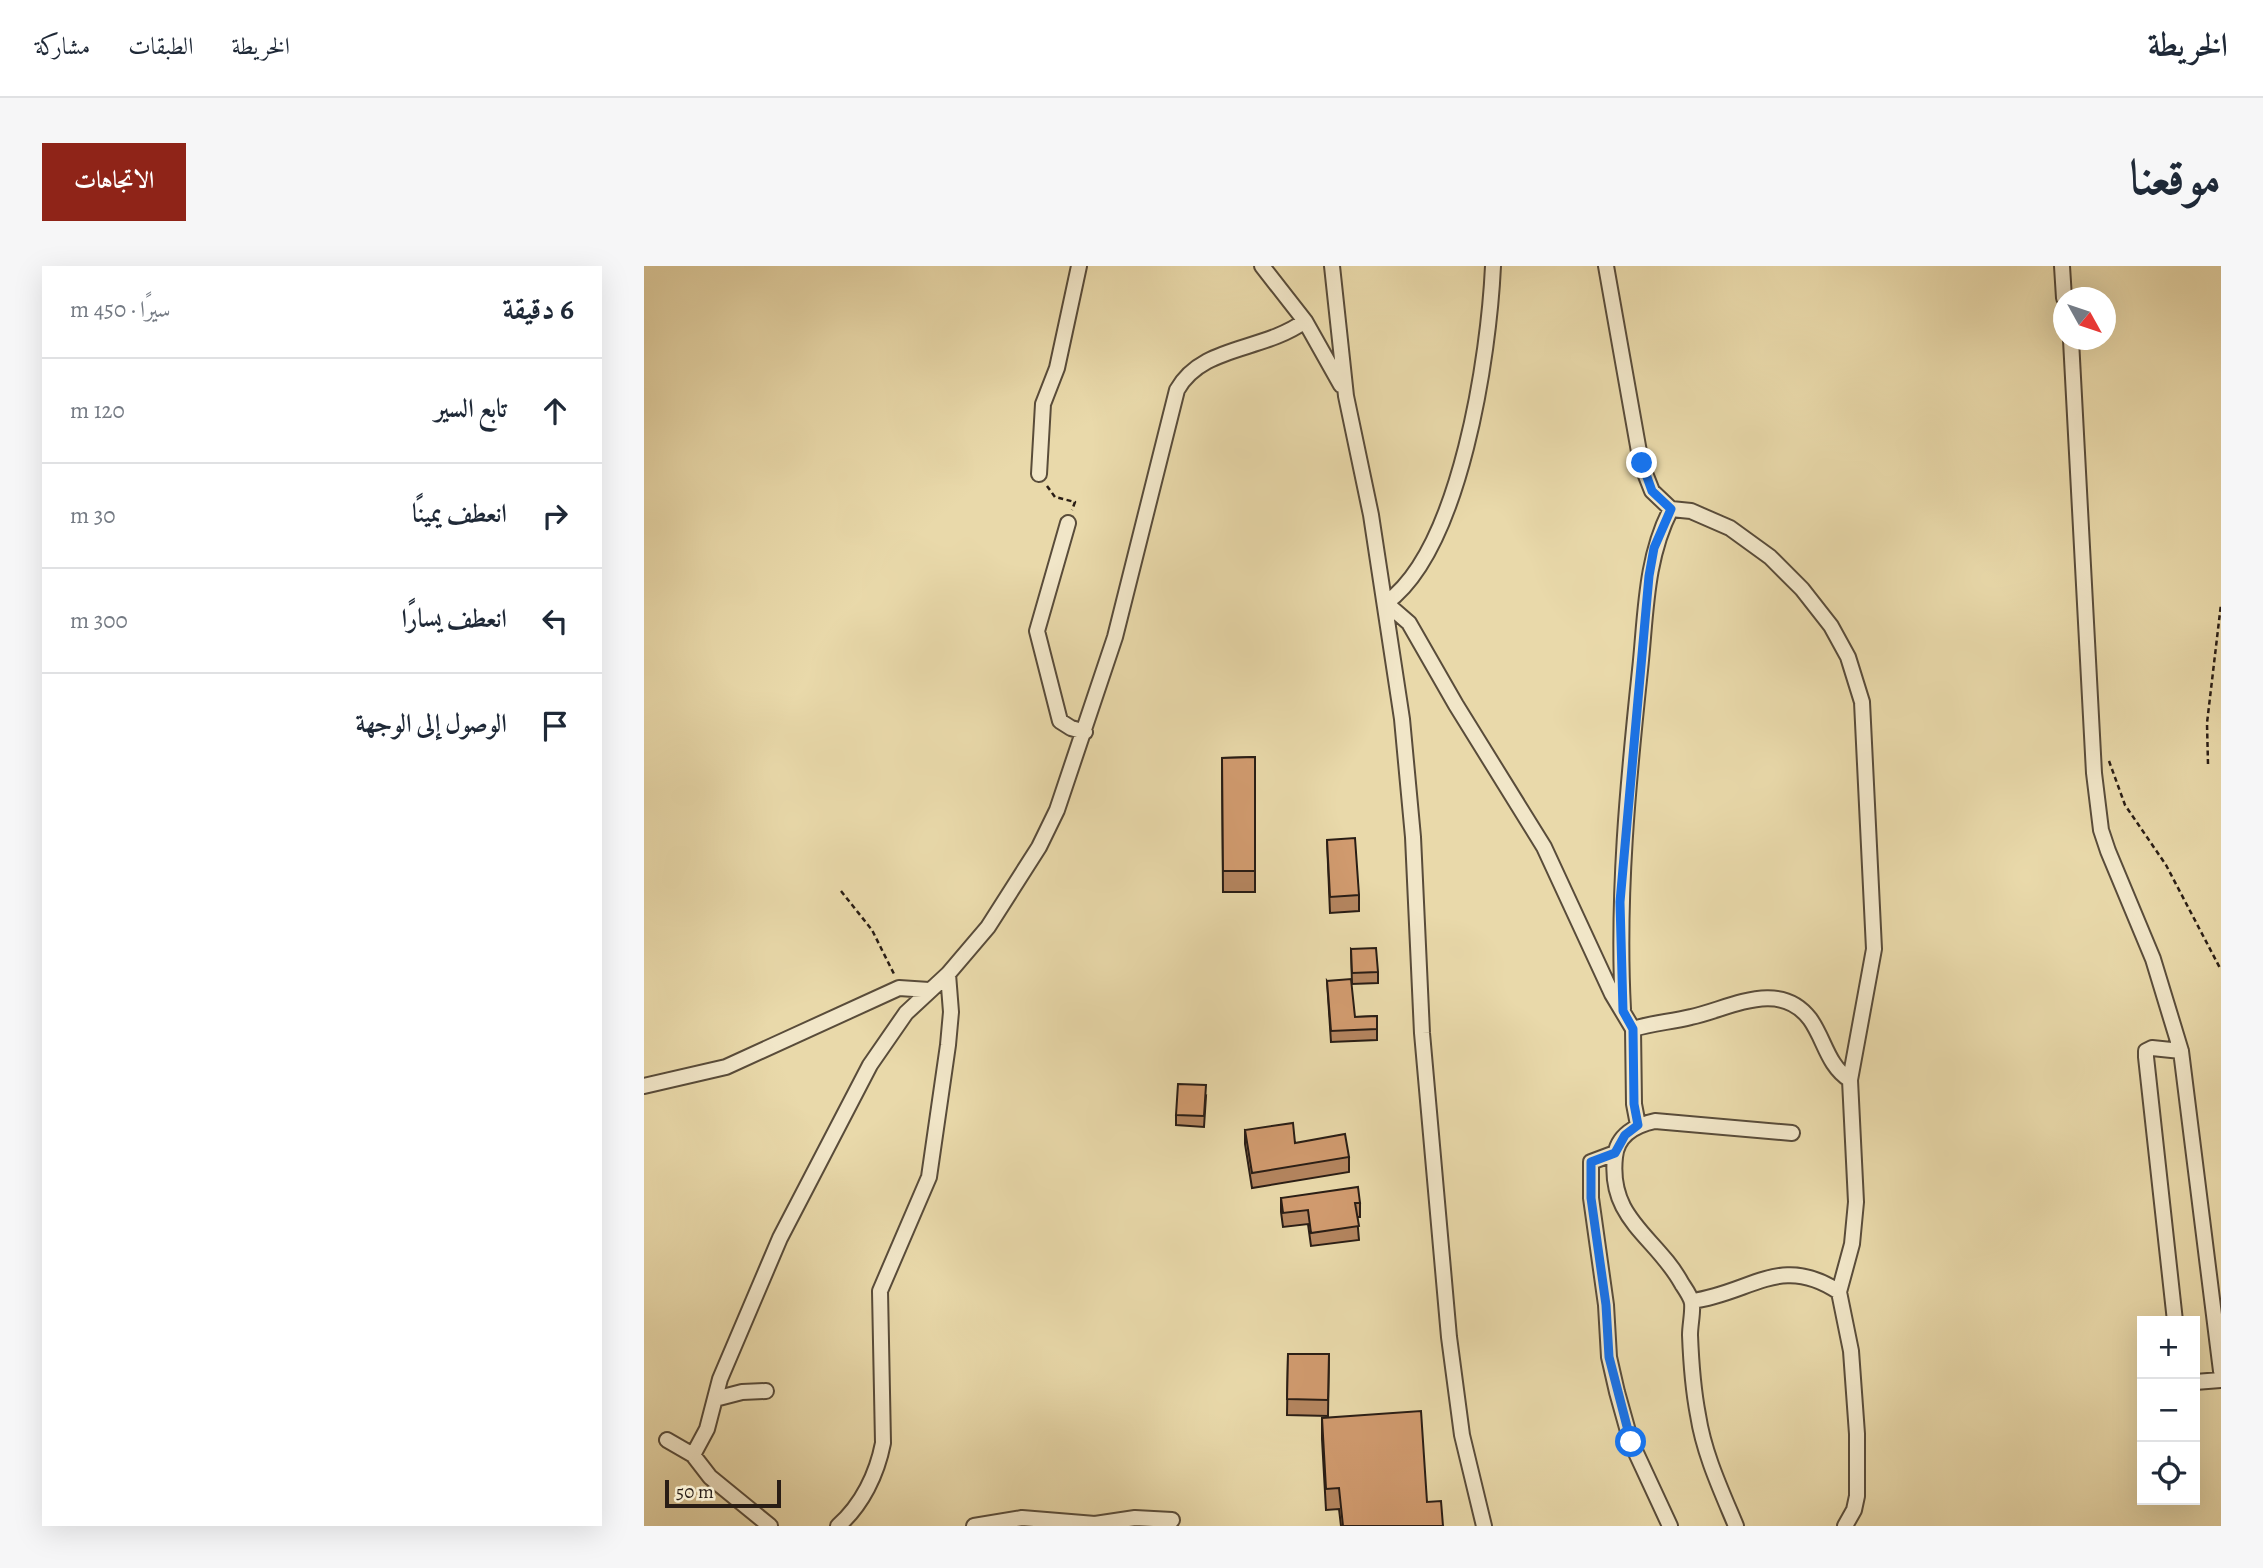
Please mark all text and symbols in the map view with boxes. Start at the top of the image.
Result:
text: الخريطة [2148,22,2228,67]
text: مشاركة [35,30,90,62]
text: الطبقات [128,30,194,62]
text: الخريطة [232,30,290,62]
button: الاتجاهات [42,143,186,221]
text: موقعنا [2129,144,2221,211]
north arrow [2053,287,2116,350]
text: 6 دقيقة [502,289,574,329]
text: سيرًا · 450 m [70,294,171,325]
text: تابع السير [435,391,507,426]
icon: ahead [536,392,574,430]
text: 120 m [70,395,125,426]
route end [1626,447,1657,478]
text: انعطف يمينًا [412,496,507,531]
icon: right [536,497,574,535]
text: 30 m [70,500,116,531]
text: انعطف يسارًا [401,601,507,636]
icon: left [536,602,574,640]
text: 300 m [70,605,128,636]
text: الوصول إلى الوجهة [355,706,507,741]
icon: arrive [536,707,574,745]
map controls [2137,1316,2200,1505]
button: + [2137,1316,2200,1379]
button: − [2137,1379,2200,1442]
route start [1615,1426,1646,1457]
button: locate [2137,1442,2200,1505]
scale bar [665,1477,780,1509]
text: 50 m [676,1479,714,1505]

